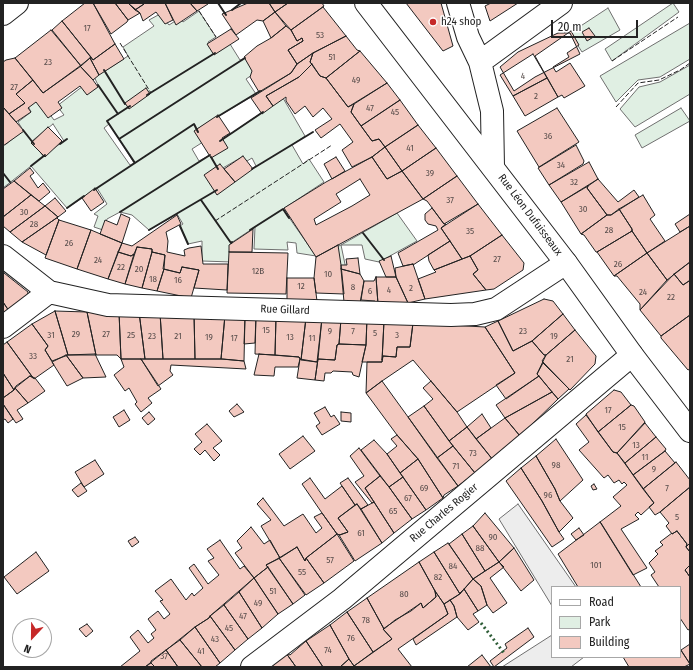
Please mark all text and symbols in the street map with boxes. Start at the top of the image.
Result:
scale bar [553,12,640,38]
place label: h24 shop [441,15,481,29]
marker: h24 shop [428,17,438,27]
text: 20 m [558,20,582,34]
house number: 17 [83,23,91,33]
house number: 53 [316,30,324,40]
house number: 51 [328,52,336,62]
house number: 23 [44,57,52,67]
house number: 4 [521,71,525,81]
house number: 49 [352,75,360,85]
house number: 27 [10,82,18,92]
house number: 2 [534,91,538,101]
house number: 47 [366,103,374,113]
house number: 45 [391,107,399,117]
house number: 36 [544,131,552,141]
house number: 41 [406,143,414,153]
house number: 34 [557,160,565,170]
house number: 39 [426,168,434,178]
street label: Rue Léon Dufuisseaux [495,172,565,258]
house number: 32 [570,177,578,187]
house number: 37 [446,195,454,205]
house number: 30 [579,204,587,214]
house number: 30 [20,207,28,217]
house number: 28 [30,219,38,229]
house number: 28 [605,225,613,235]
house number: 35 [466,226,474,236]
house number: 26 [65,238,73,248]
house number: 27 [493,254,501,264]
house number: 24 [94,255,102,265]
house number: 26 [614,259,622,269]
house number: 22 [117,262,125,272]
house number: 20 [135,264,143,274]
house number: 12B [252,266,264,276]
house number: 10 [324,269,332,279]
house number: 18 [149,274,157,284]
house number: 16 [174,275,182,285]
house number: 12 [297,281,305,291]
house number: 8 [351,282,355,292]
house number: 2 [409,283,413,293]
house number: 4 [387,285,391,295]
house number: 6 [368,286,372,296]
house number: 24 [639,287,647,297]
house number: 22 [667,292,675,302]
street label: Rue Gillard [260,303,310,317]
house number: 15 [262,325,270,335]
house number: 9 [328,326,332,336]
house number: 7 [351,326,355,336]
house number: 23 [519,326,527,336]
house number: 5 [373,328,377,338]
house number: 29 [72,329,80,339]
house number: 27 [102,329,110,339]
house number: 31 [47,330,55,340]
house number: 25 [127,330,135,340]
house number: 3 [395,330,399,340]
house number: 23 [148,331,156,341]
house number: 21 [174,331,182,341]
house number: 19 [550,331,558,341]
house number: 19 [205,332,213,342]
house number: 13 [286,332,294,342]
house number: 17 [230,333,238,343]
house number: 11 [309,333,315,343]
house number: 33 [29,351,37,361]
house number: 21 [566,354,574,364]
house number: 17 [604,405,612,415]
house number: 15 [618,422,626,432]
house number: 13 [632,440,640,450]
house number: 73 [469,448,477,458]
house number: 11 [642,452,648,462]
house number: 98 [552,460,560,470]
house number: 71 [452,461,460,471]
house number: 9 [652,464,656,474]
street label: Rue Charles Rogier [407,481,481,545]
house number: 69 [420,483,428,493]
house number: 7 [665,483,669,493]
house number: 96 [544,490,552,500]
house number: 67 [404,493,412,503]
house number: 65 [389,506,397,516]
house number: 5 [675,512,679,522]
house number: 61 [357,528,365,538]
house number: 90 [488,532,498,542]
house number: 88 [476,543,484,553]
house number: 57 [326,555,334,565]
house number: 101 [590,560,602,570]
house number: 84 [449,561,457,571]
house number: 55 [298,567,306,577]
house number: 82 [434,572,442,582]
house number: 51 [269,586,277,596]
legend [551,586,681,658]
house number: 80 [399,589,409,599]
text: Road [589,595,614,609]
house number: 49 [254,598,262,608]
house number: 47 [239,611,247,621]
house number: 78 [362,615,370,625]
text: Park [589,615,610,629]
north arrow [12,618,52,658]
house number: 45 [225,623,233,633]
house number: 76 [347,633,355,643]
house number: 43 [211,634,219,644]
text: Building [589,635,629,649]
text: N [22,641,33,656]
house number: 74 [324,645,332,655]
house number: 41 [197,646,205,656]
house number: 37 [160,651,168,661]

